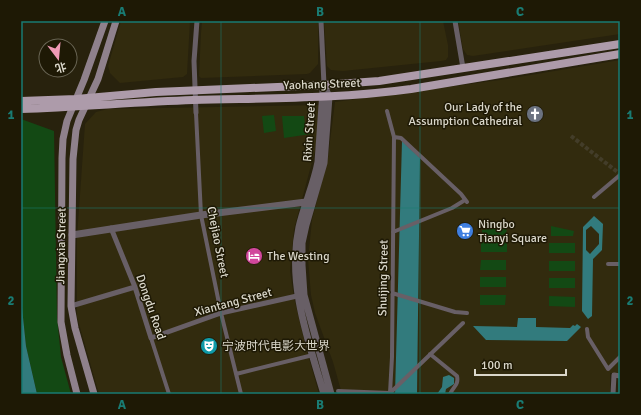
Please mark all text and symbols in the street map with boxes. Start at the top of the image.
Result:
text: A [118,4,127,20]
text: B [316,4,324,20]
text: C [516,4,524,20]
north arrow [38,38,78,78]
text: 北 [54,59,68,75]
street label: Yaohang Street [283,76,361,93]
place label: Our Lady of the Assumption Cathedral [409,100,522,129]
street label: Rixin Street [300,102,319,162]
church icon: Our Lady of the Assumption Cathedral [525,104,545,124]
text: 1 [7,107,15,123]
text: 1 [626,107,634,123]
street label: Chejiao Street [203,205,232,279]
street label: Jiangxia Street [53,208,70,284]
place label: Ningbo Tianyi Square [478,217,547,246]
supermarket icon: Ningbo Tianyi Square [455,221,475,241]
street label: Shuijing Street [375,240,392,316]
hotel icon: The Westing [244,246,264,266]
place label: The Westing [267,249,330,264]
street label: Dongdu Road [132,272,169,342]
street label: Xiantang Street [193,285,274,320]
text: 2 [7,293,15,309]
text: 2 [626,293,634,309]
theatre icon: 宁波时代电影大世界 [199,336,219,356]
place label: 宁波时代电影大世界 [222,339,330,354]
scale bar [475,351,566,377]
text: 100 m [481,358,513,373]
text: A [118,397,127,413]
text: B [316,397,324,413]
text: C [516,397,524,413]

